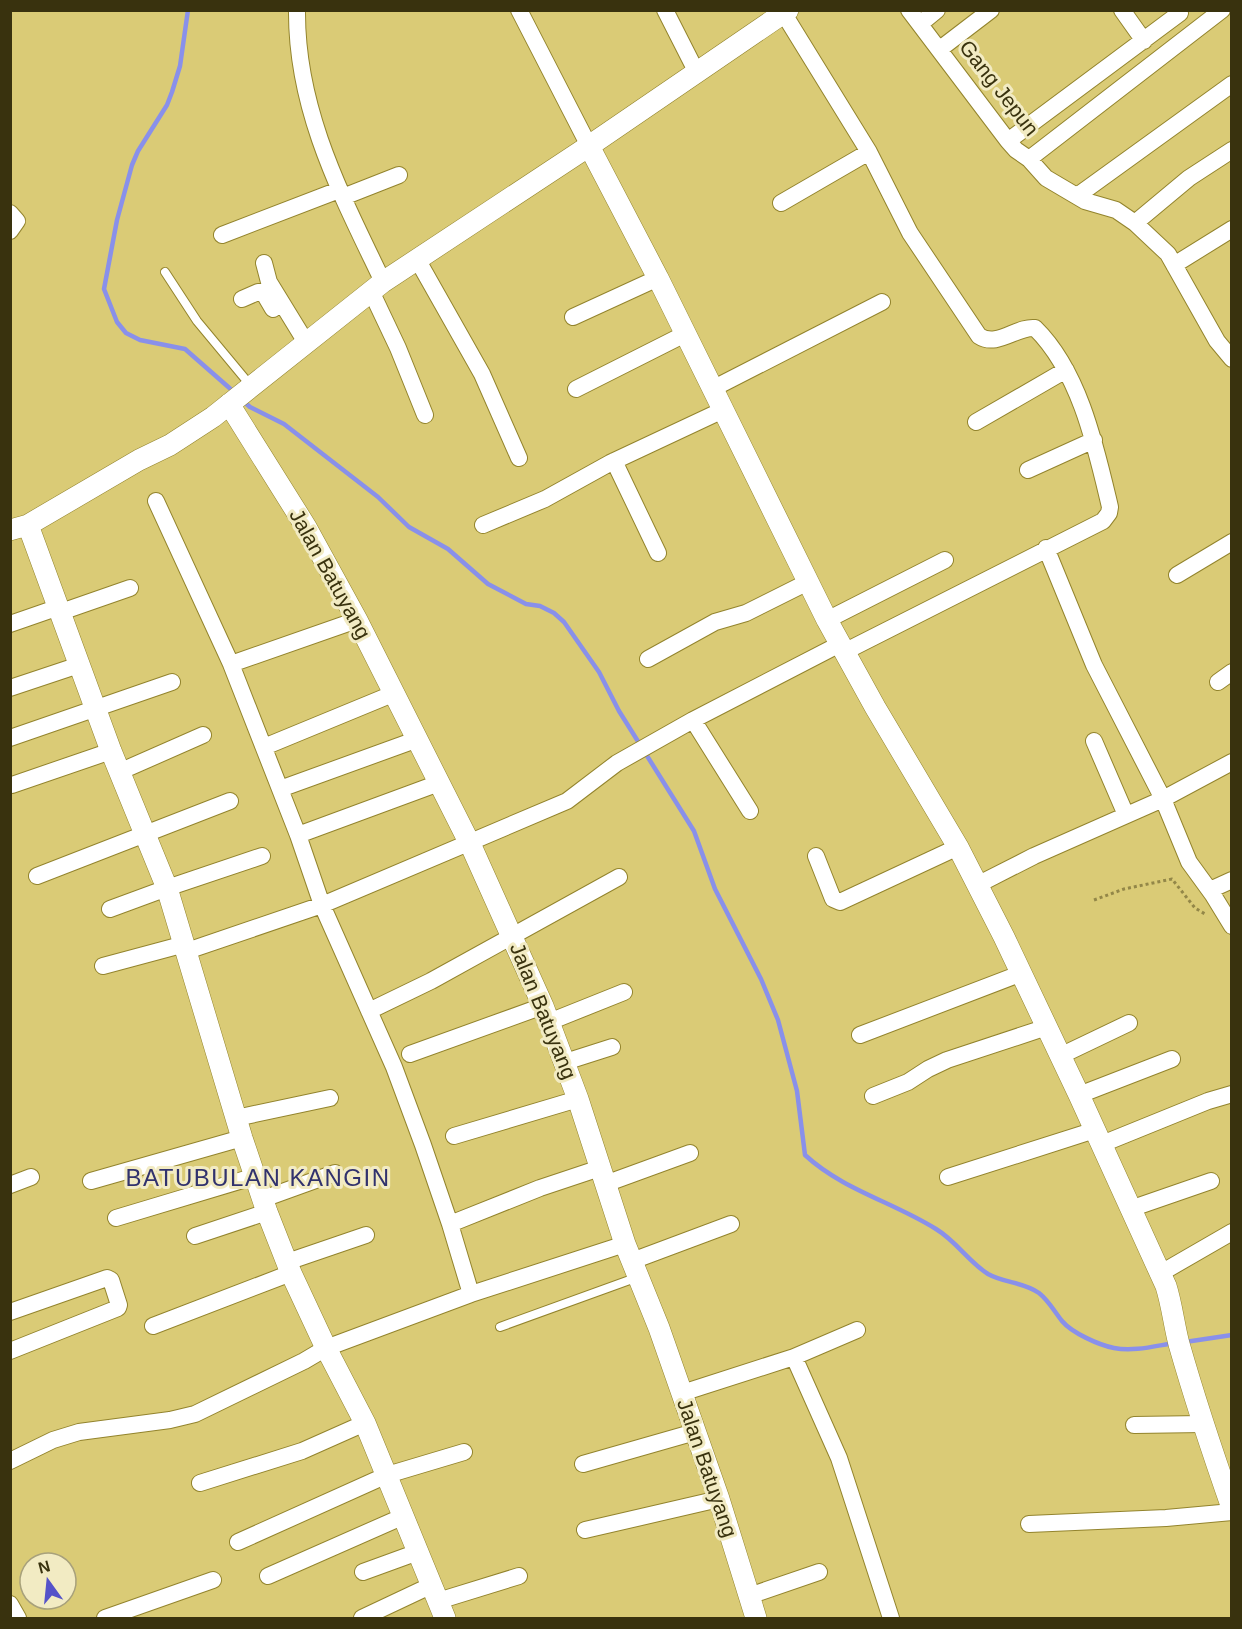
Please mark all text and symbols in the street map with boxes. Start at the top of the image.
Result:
street label: Gang Jepun [955,36,1044,140]
street label: Jalan Batuyang [285,505,376,643]
street label: Jalan Batuyang [506,939,581,1082]
district label: BATUBULAN KANGIN [126,1164,390,1191]
street label: Jalan Batuyang [673,1396,742,1540]
north arrow [18,1551,78,1611]
text: N [36,1557,52,1577]

